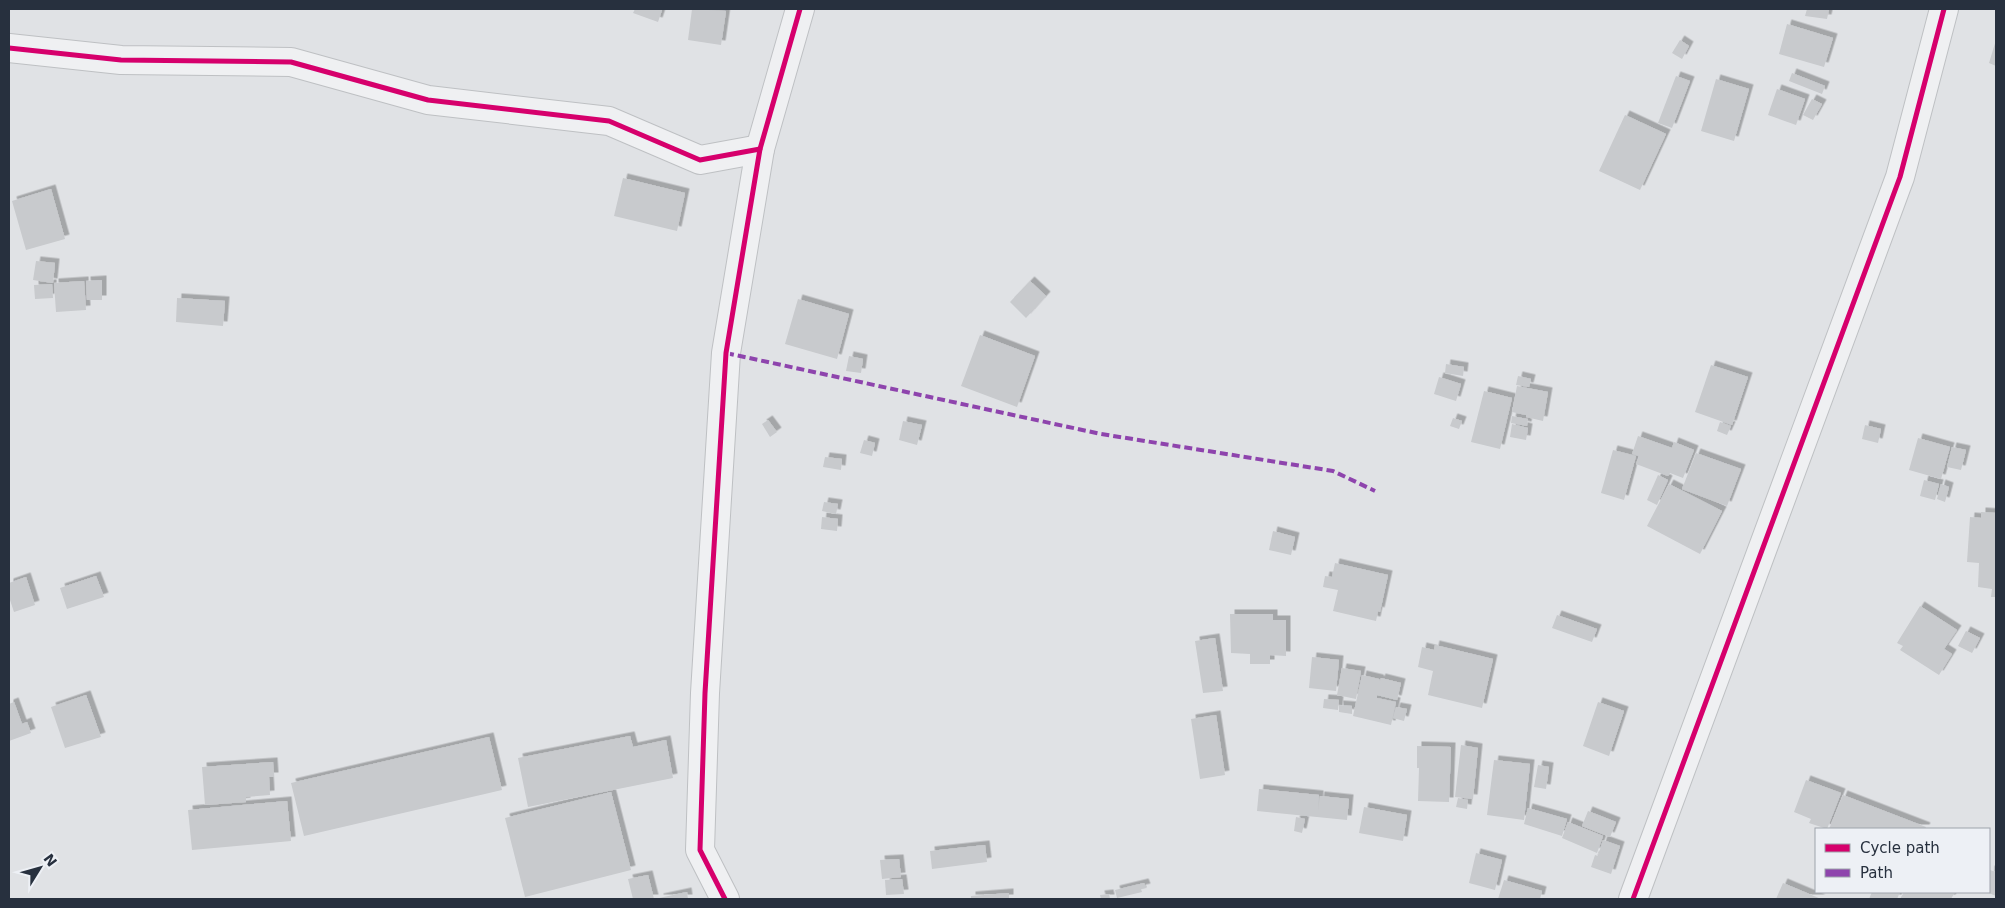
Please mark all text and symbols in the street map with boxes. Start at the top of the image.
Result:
legend [1815,828,1990,893]
text: Cycle path [1860,839,1940,857]
north arrow [15,843,65,893]
text: N [40,851,60,870]
text: Path [1860,864,1893,882]

